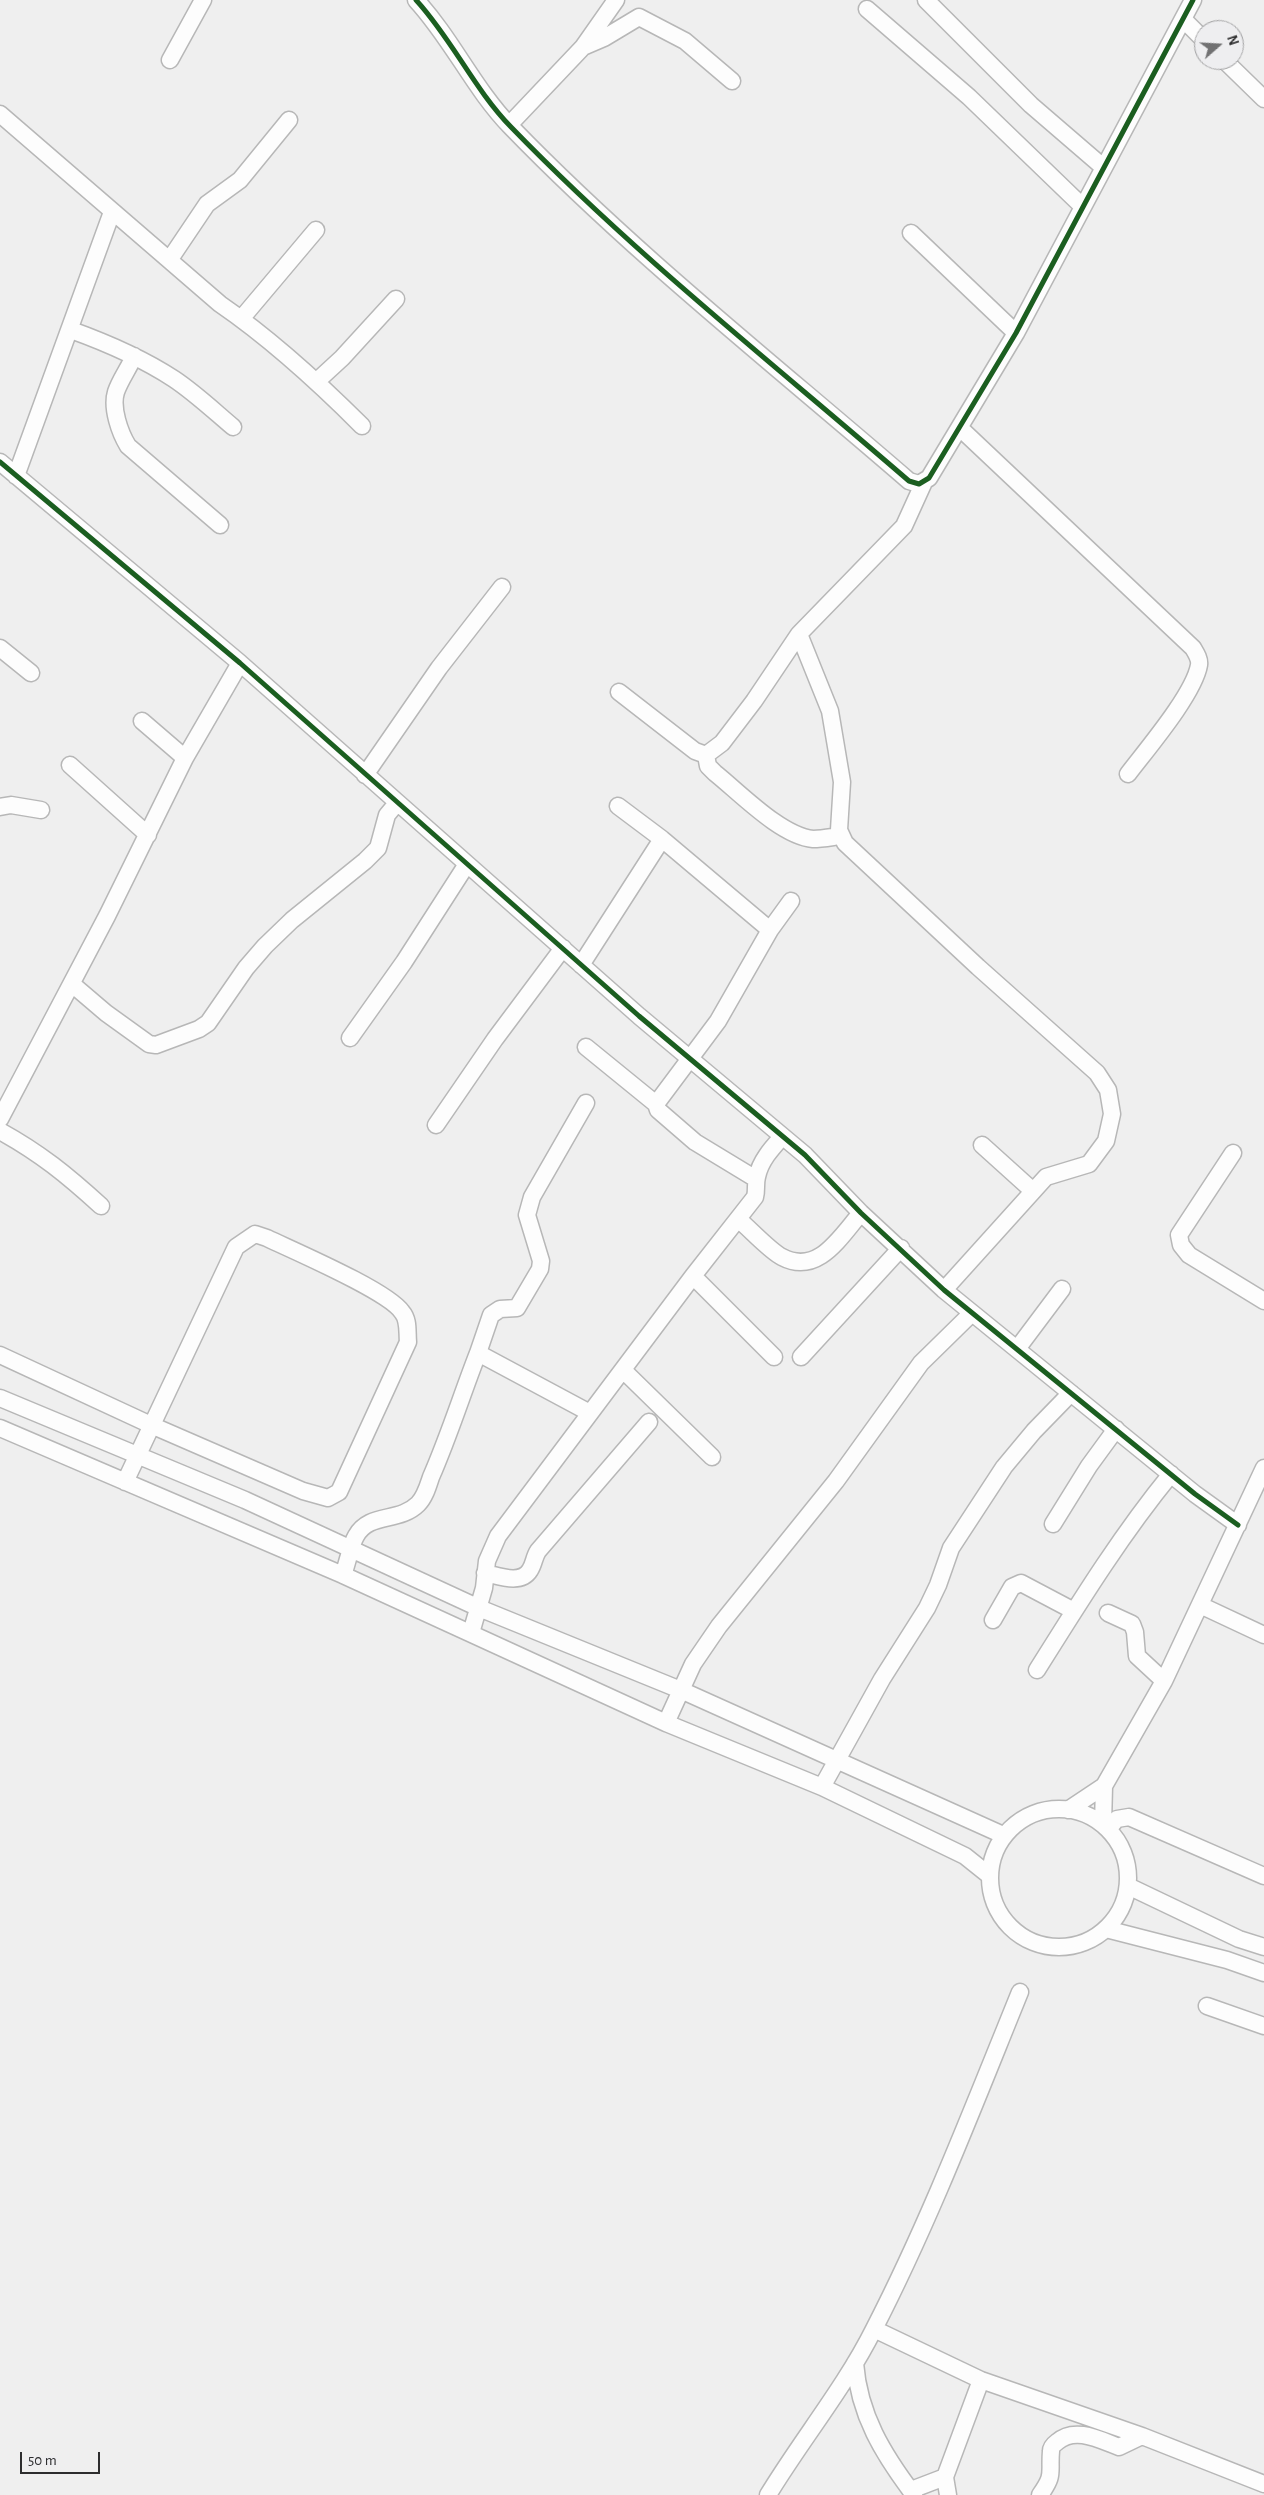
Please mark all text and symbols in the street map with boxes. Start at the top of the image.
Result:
north arrow [1194,20,1244,70]
text: N [1224,34,1240,47]
scale bar [22,2442,102,2474]
text: 50 m [28,2453,57,2468]

